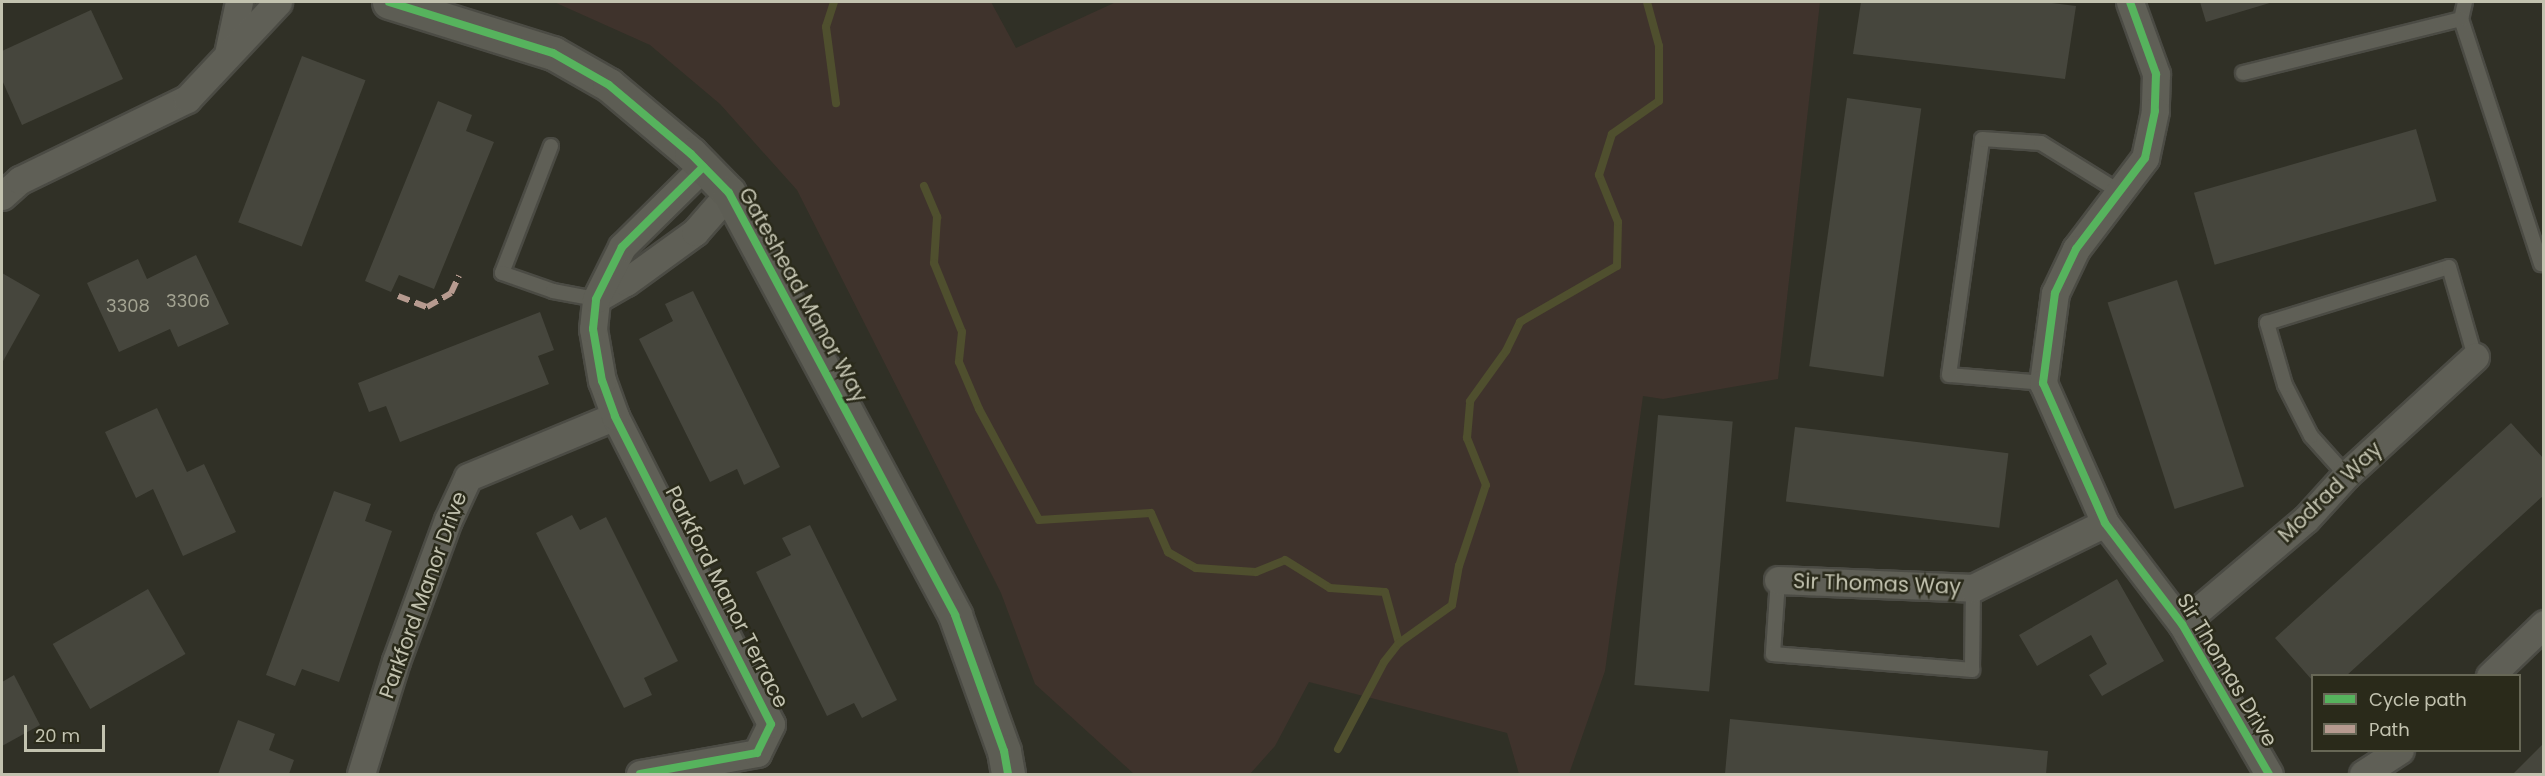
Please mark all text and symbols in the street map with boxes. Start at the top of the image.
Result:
street label: Gateshead Manor Way [733,183,873,407]
house number: 3306 [166,290,210,312]
house number: 3308 [106,295,150,317]
street label: Modrad Way [2273,436,2387,548]
street label: Parkford Manor Terrace [660,482,794,712]
street label: Parkford Manor Drive [374,488,472,702]
street label: Sir Thomas Way [1793,568,1961,600]
street label: Sir Thomas Drive [2171,589,2283,751]
legend [2311,674,2521,752]
text: Cycle path [2369,687,2467,712]
scale bar [27,713,108,751]
text: Path [2369,717,2410,742]
text: 20 m [35,723,80,748]

